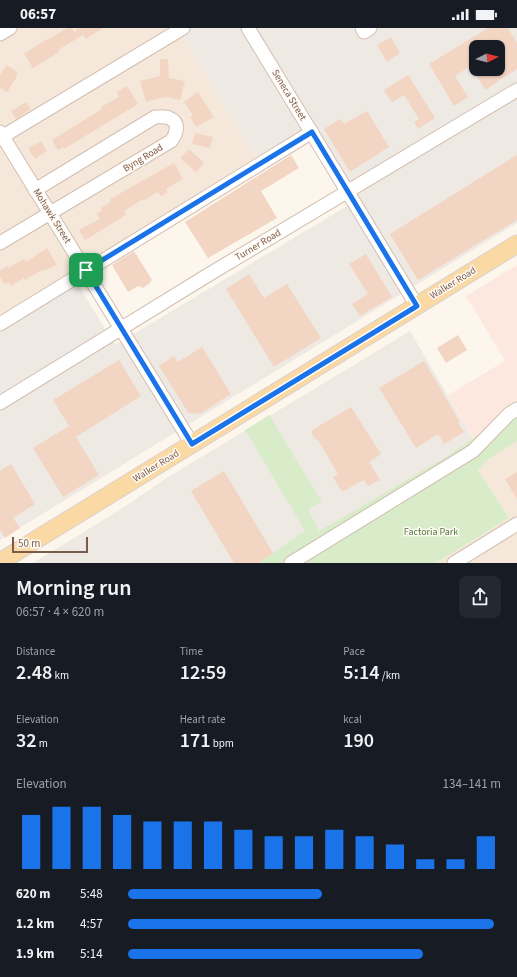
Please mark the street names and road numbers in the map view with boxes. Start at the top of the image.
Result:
street label: Seneca Street [268,67,310,124]
street label: Byng Road [120,141,166,175]
street label: Mohawk Street [30,186,75,247]
street label: Turner Road [232,226,284,264]
street label: Walker Road [427,263,479,303]
street label: Walker Road [130,446,182,486]

